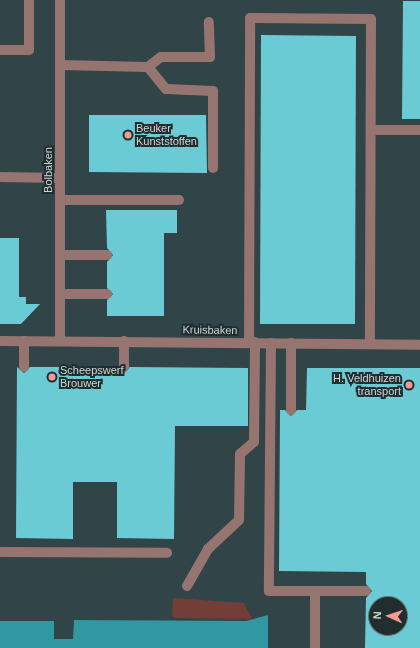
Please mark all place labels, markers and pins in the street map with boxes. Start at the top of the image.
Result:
place label: Beuker Kunststoffen [136,122,197,148]
marker: Beuker Kunststoffen [123,130,133,140]
place label: Scheepswerf Brouwer [60,364,124,390]
marker: Scheepswerf Brouwer [47,372,57,382]
place label: H. Veldhuizen transport [333,372,401,398]
marker: H. Veldhuizen transport [404,380,414,390]

